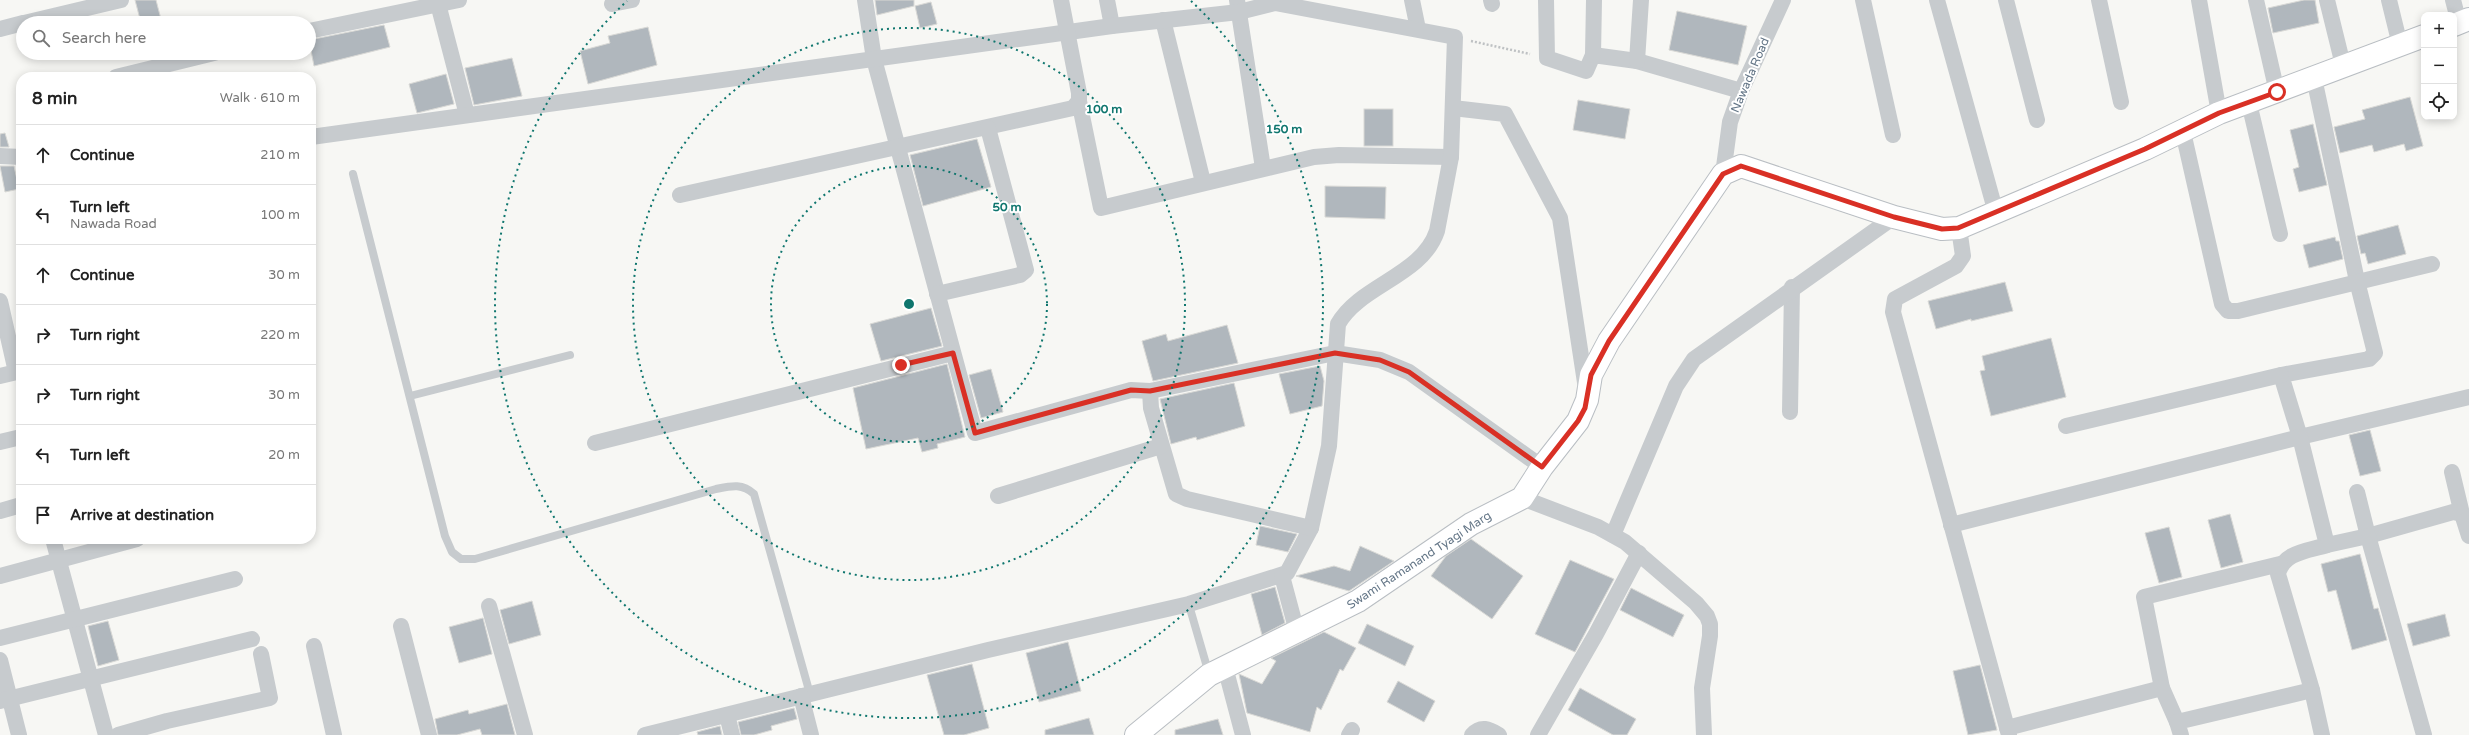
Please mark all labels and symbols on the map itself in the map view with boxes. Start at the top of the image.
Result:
street label: Nawada Road [1728,35,1772,115]
route start [2268,83,2286,101]
text: 100 m [1086,102,1122,116]
text: 150 m [1266,122,1302,136]
text: 50 m [992,200,1022,214]
centre of rings [902,297,916,311]
route end [892,356,910,374]
street label: Swami Ramanand Tyagi Marg [1344,508,1494,612]

